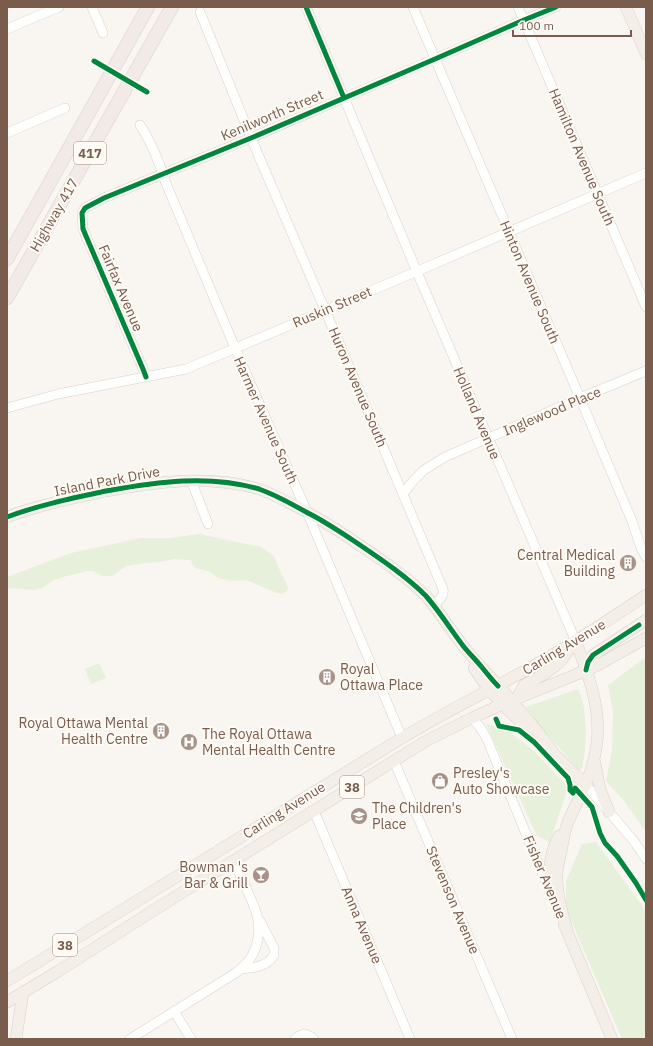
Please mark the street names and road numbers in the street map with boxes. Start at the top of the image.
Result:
street label: Kenilworth Street [218,85,326,145]
street label: Hamilton Avenue South [545,86,619,228]
road number: 417 [74,142,106,164]
street label: Highway 417 [26,175,82,255]
street label: Hinton Avenue South [496,218,564,346]
street label: Fairfax Avenue [95,242,147,334]
street label: Ruskin Street [290,282,374,332]
street label: Huron Avenue South [325,324,391,450]
street label: Harmer Avenue South [230,353,302,487]
street label: Holland Avenue [449,364,505,462]
street label: Inglewood Place [500,382,604,440]
street label: Island Park Drive [53,462,162,500]
street label: Carling Avenue [519,615,609,679]
road number: 38 [340,776,364,798]
street label: Carling Avenue [239,777,329,843]
street label: Fisher Avenue [519,833,571,922]
street label: Stevenson Avenue [422,843,484,957]
street label: Anna Avenue [338,884,387,967]
road number: 38 [53,934,77,956]

